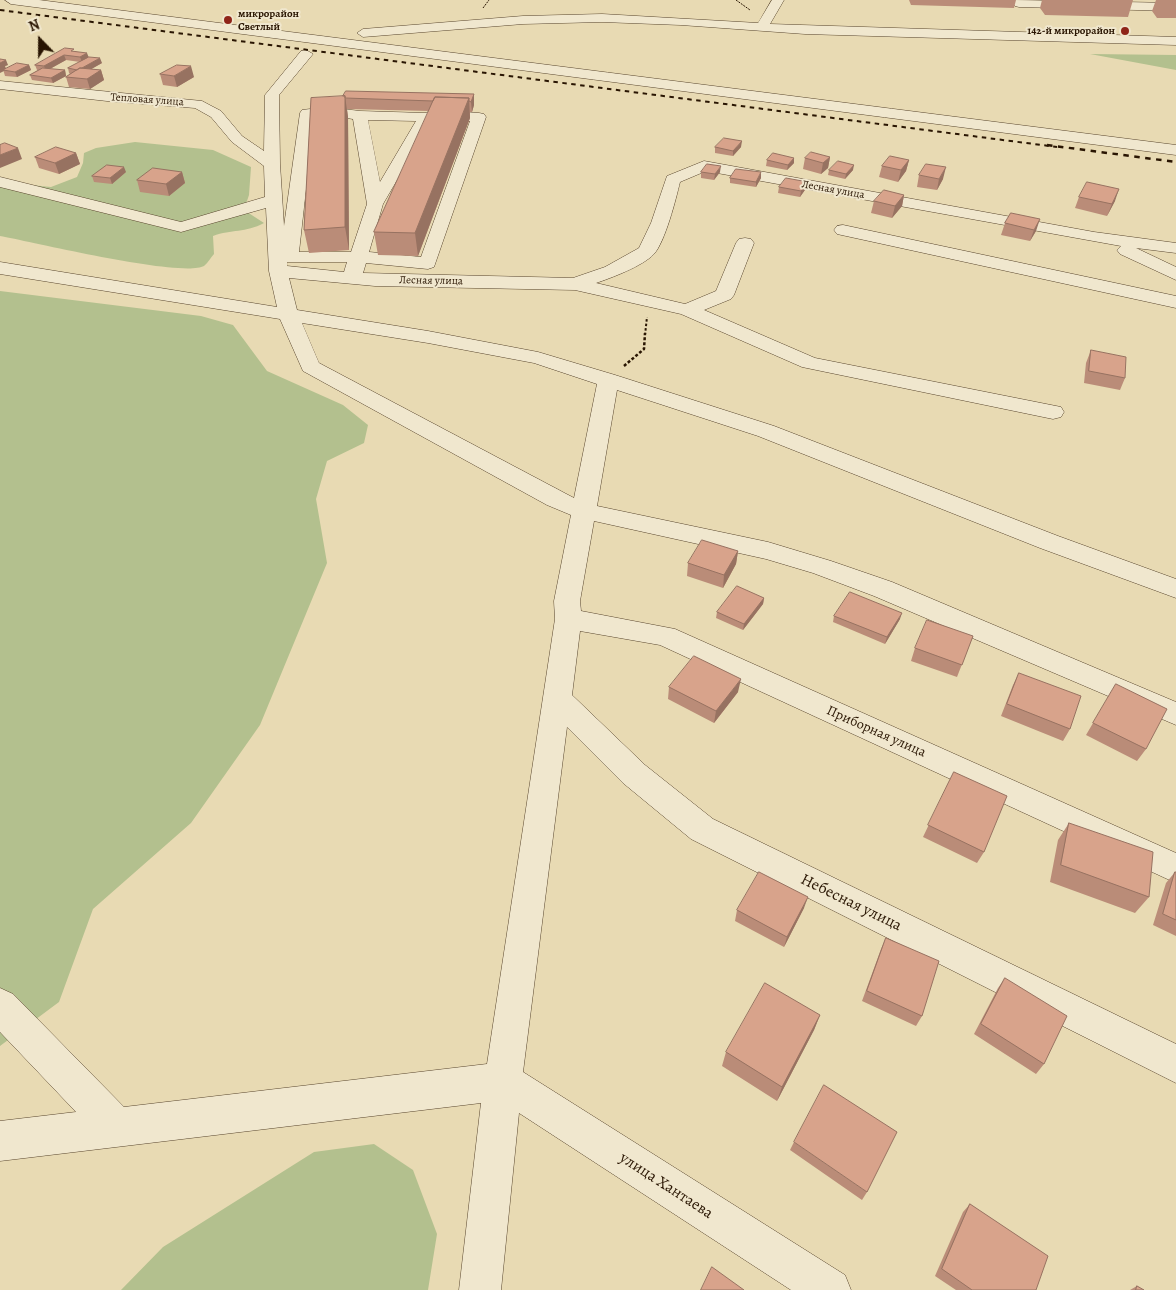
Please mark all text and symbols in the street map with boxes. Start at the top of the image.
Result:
place label: микрорайон Светлый [238,7,299,33]
marker: микрорайон Светлый [222,14,234,26]
north arrow [15,15,65,65]
text: N [26,15,42,36]
place label: 142-й микрорайон [1027,24,1115,38]
marker: 142-й микрорайон [1119,25,1131,37]
street label: Тепловая улица [110,91,184,109]
street label: Лесная улица [800,178,866,202]
street label: Лесная улица [399,274,463,288]
street label: Приборная улица [824,703,928,761]
street label: Небесная улица [797,870,905,936]
street label: улица Хантаева [616,1149,716,1223]

